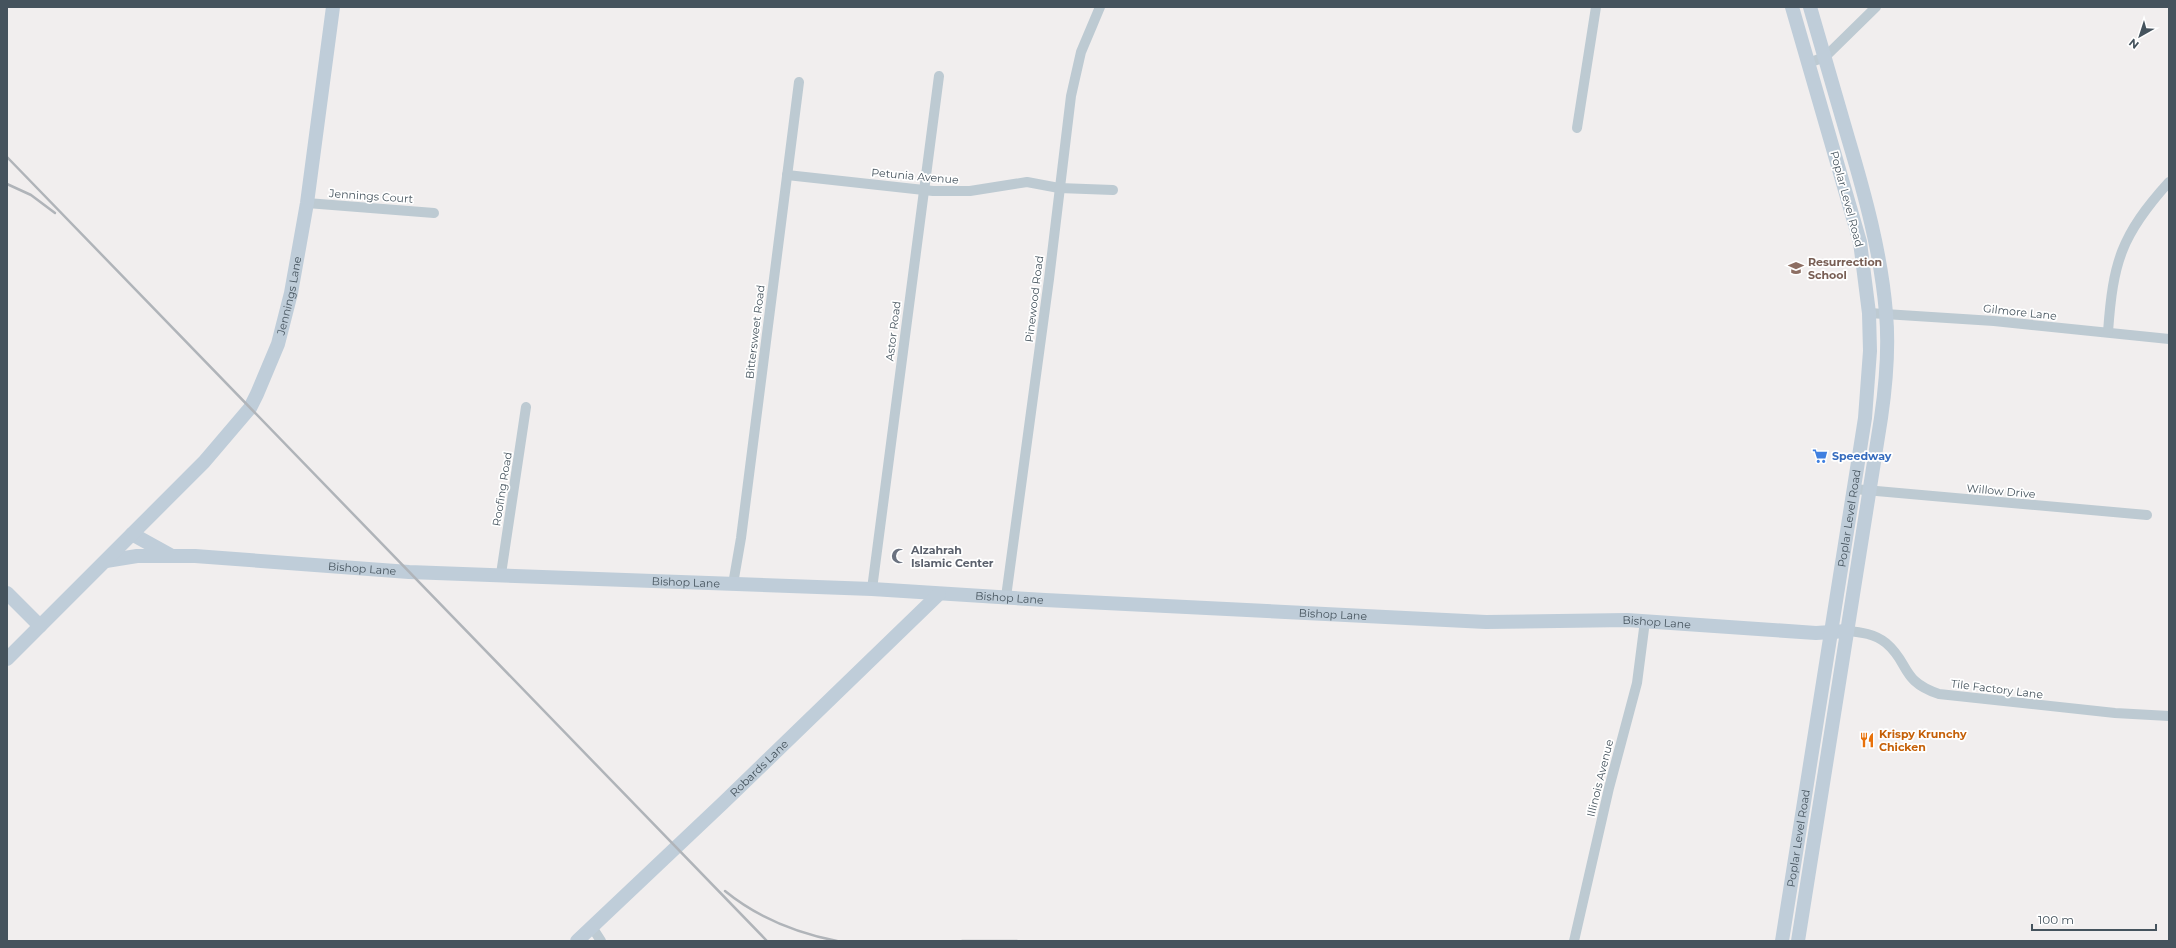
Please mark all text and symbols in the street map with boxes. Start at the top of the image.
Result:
north arrow [2120,16,2160,56]
text: N [2126,36,2142,52]
street label: Poplar Level Road [1827,149,1867,249]
street label: Petunia Avenue [871,165,960,187]
street label: Jennings Court [328,186,414,206]
street label: Jennings Lane [273,255,304,338]
street label: Pinewood Road [1022,255,1046,343]
place label: Resurrection School [1808,255,1882,282]
school or university icon: Resurrection School [1787,259,1805,277]
street label: Bittersweet Road [742,284,768,380]
street label: Astor Road [882,300,904,362]
street label: Gilmore Lane [1983,301,2058,323]
supermarket icon: Speedway [1811,447,1829,465]
place label: Speedway [1832,449,1892,463]
street label: Roofing Road [489,451,515,527]
street label: Poplar Level Road [1834,468,1864,568]
street label: Willow Drive [1966,481,2036,501]
place label: Alzahrah Islamic Center [910,543,994,570]
mosque icon: Alzahrah Islamic Center [890,547,908,565]
street label: Bishop Lane [327,559,397,578]
street label: Bishop Lane [651,574,721,590]
street label: Bishop Lane [975,589,1044,607]
street label: Bishop Lane [1298,606,1368,623]
street label: Bishop Lane [1622,613,1692,631]
street label: Tile Factory Lane [1950,676,2044,702]
place label: Krispy Krunchy Chicken [1879,727,1967,754]
restaurant icon: Krispy Krunchy Chicken [1858,731,1876,749]
street label: Robards Lane [727,736,791,800]
street label: Illinois Avenue [1584,738,1616,818]
street label: Poplar Level Road [1784,788,1813,888]
scale bar [2032,906,2156,932]
text: 100 m [2038,912,2074,927]

